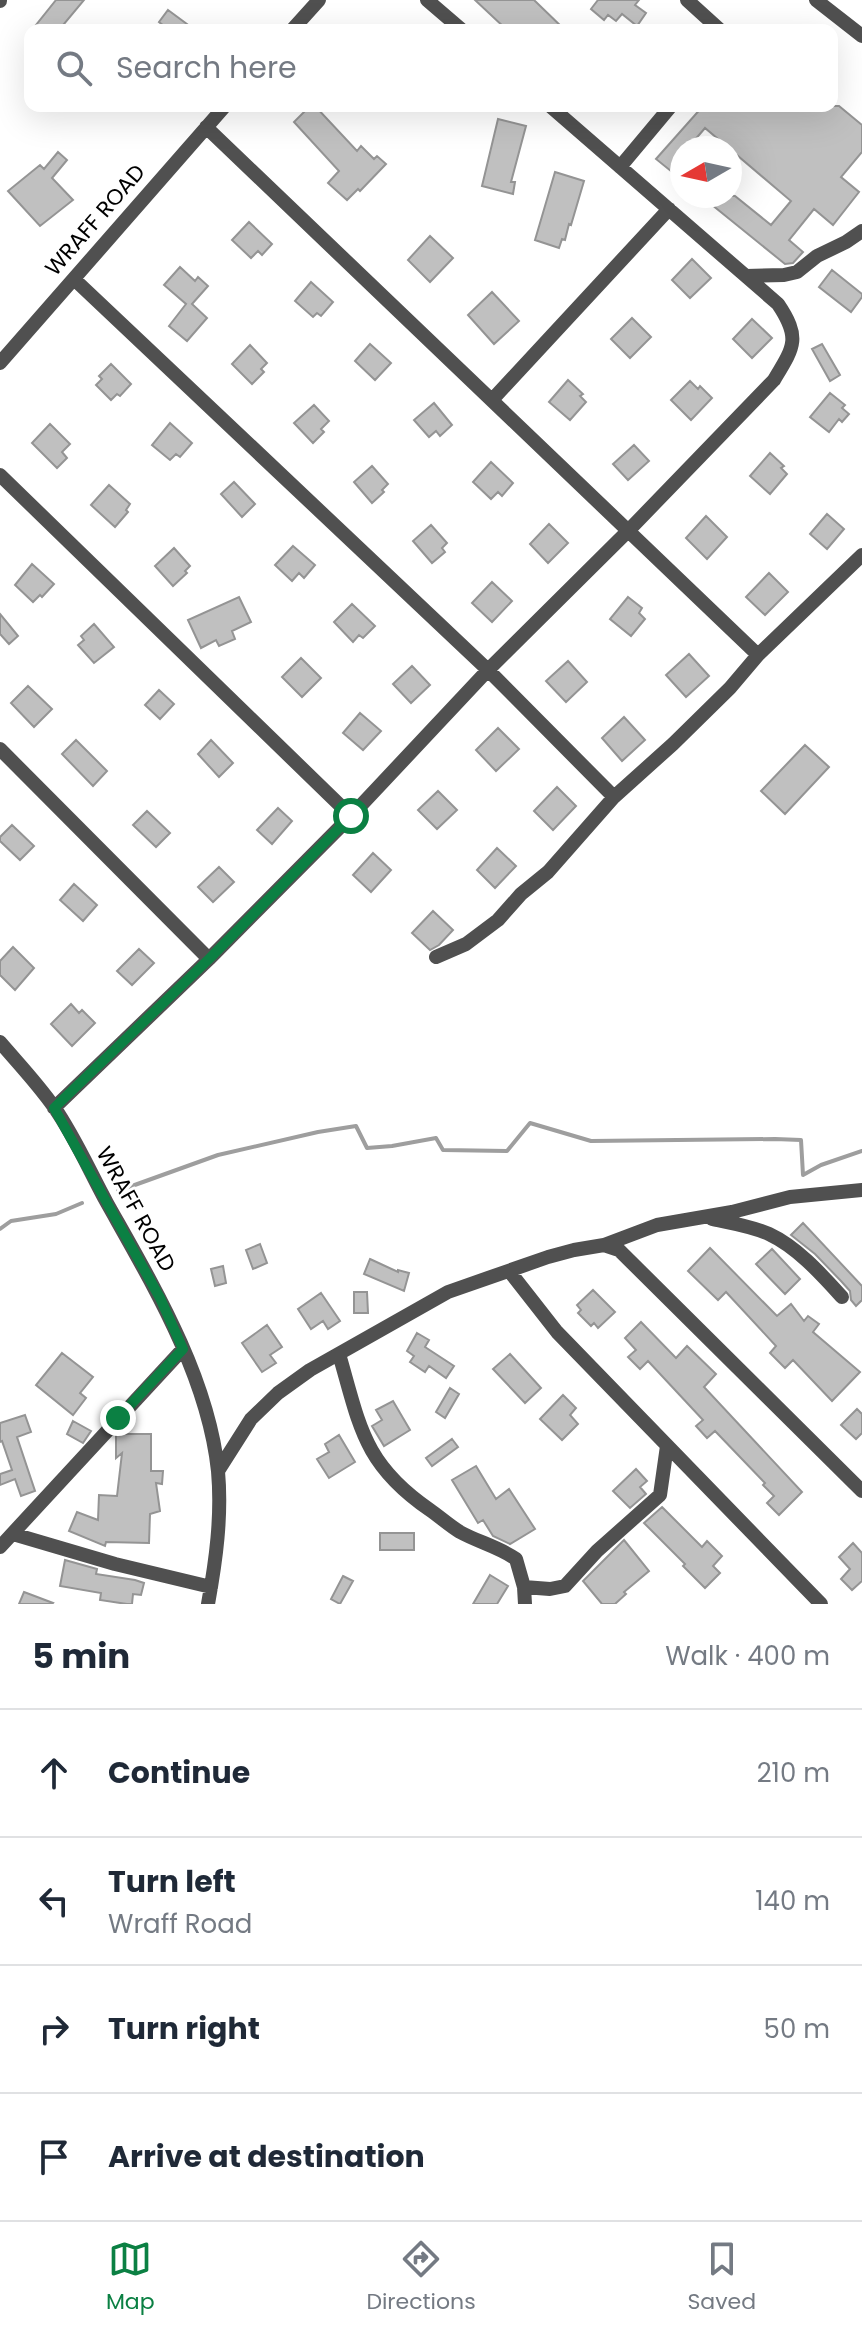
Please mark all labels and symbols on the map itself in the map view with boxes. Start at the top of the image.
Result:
north arrow [670,136,742,208]
street label: WRAFF ROAD [38,157,152,283]
route start [333,798,369,834]
street label: WRAFF ROAD [89,1141,183,1277]
route end [100,1400,136,1436]

